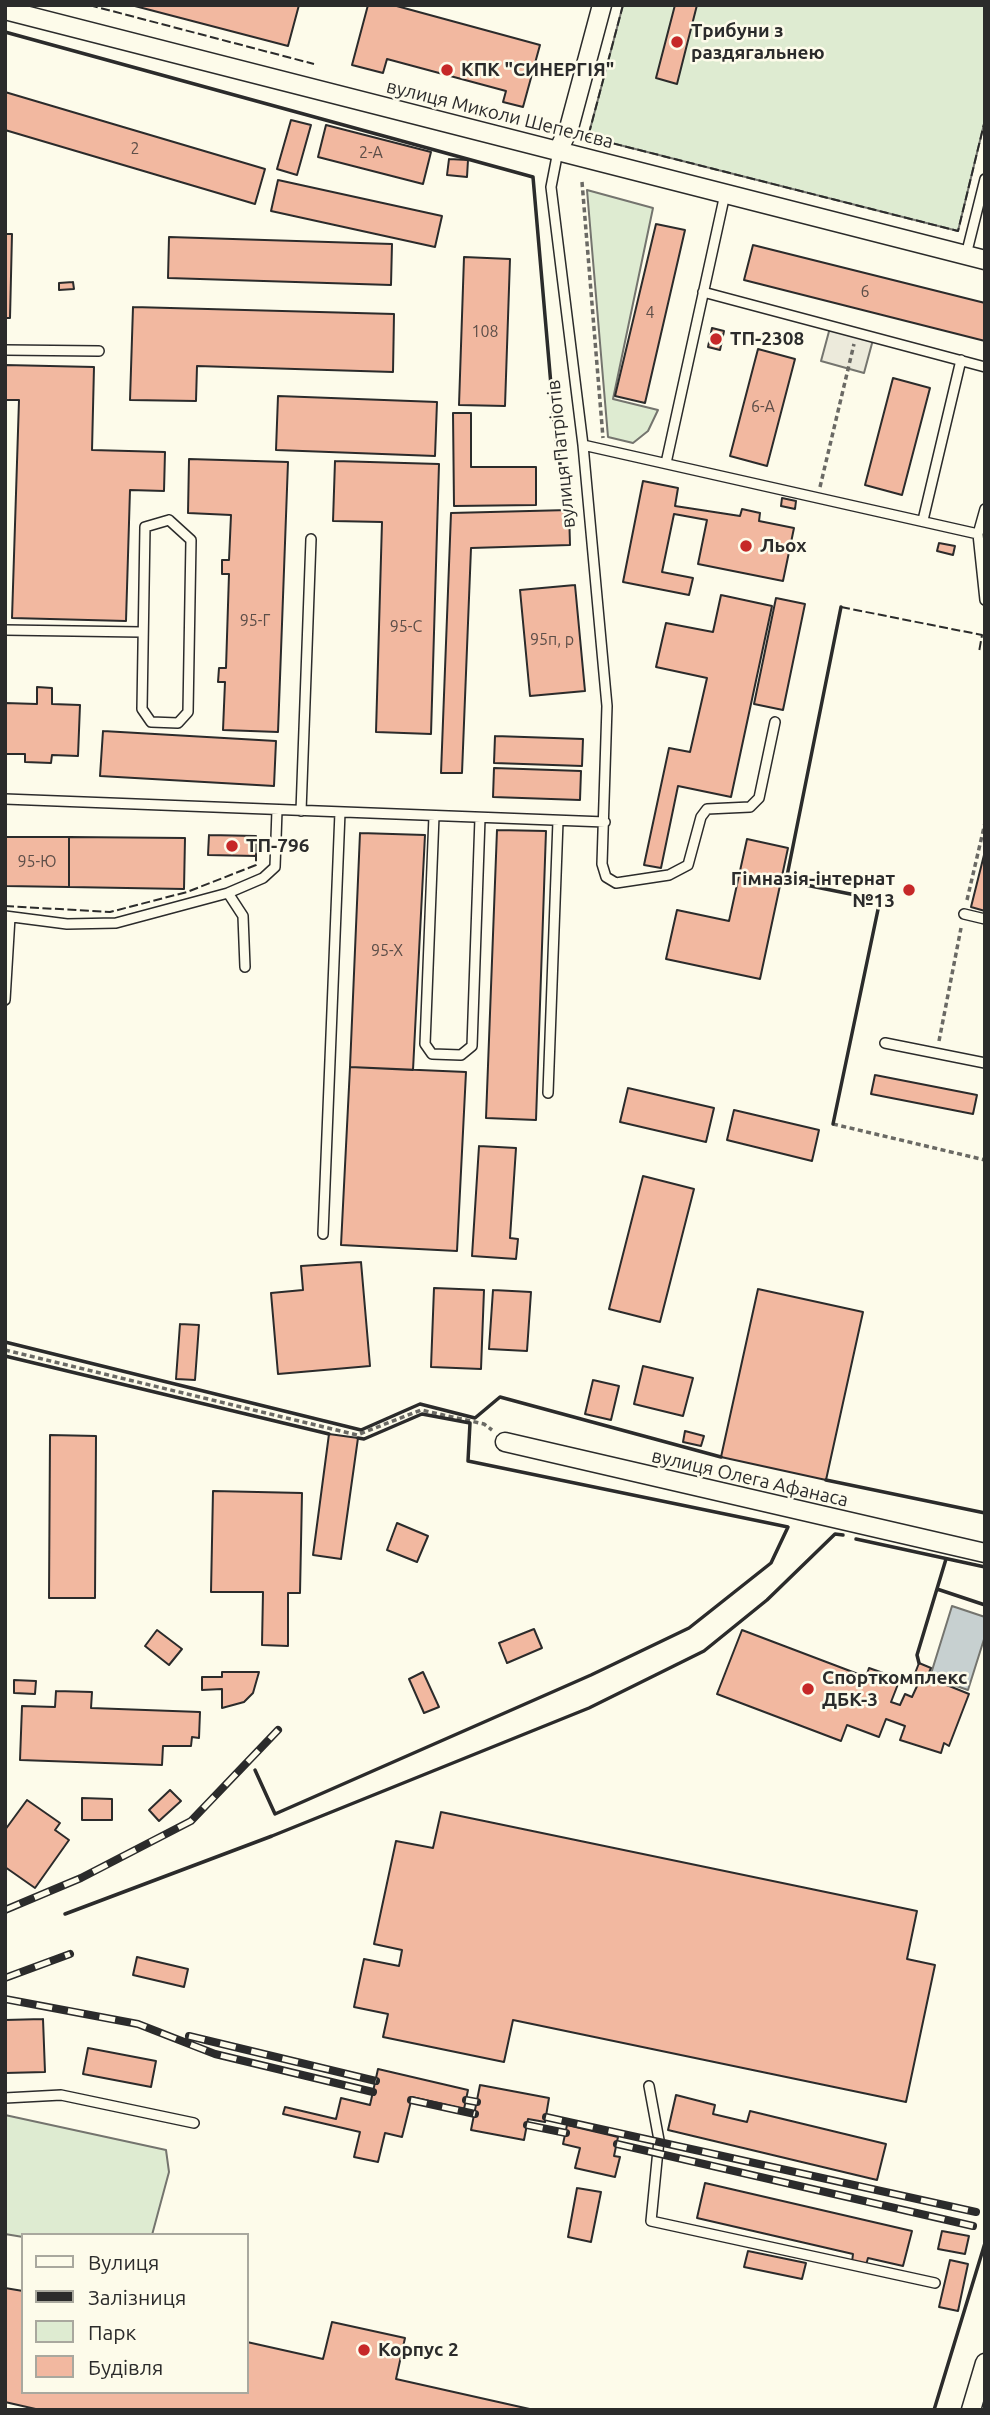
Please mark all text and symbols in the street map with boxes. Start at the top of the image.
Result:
place label: Трибуни з раздягальнею [691,20,825,64]
marker: Трибуни з раздягальнею [669,34,685,50]
place label: КПК "СИНЕРГІЯ" [461,59,614,81]
marker: КПК "СИНЕРГІЯ" [439,62,455,78]
street label: вулиця Миколи Шепелєва [384,75,616,153]
house number: 2 [130,139,140,159]
house number: 2-А [359,143,383,163]
house number: 6 [860,282,870,302]
house number: 4 [645,303,655,323]
house number: 108 [471,322,499,342]
place label: ТП-2308 [730,328,804,350]
marker: ТП-2308 [708,331,724,347]
street label: вулиця Патріотів [542,379,580,529]
house number: 6-А [751,397,775,417]
place label: Льох [760,535,806,557]
marker: Льох [738,538,754,554]
house number: 95-Г [240,611,270,631]
house number: 95-С [390,617,422,637]
house number: 95п, р [530,630,574,650]
place label: ТП-796 [246,835,309,857]
marker: ТП-796 [224,838,240,854]
house number: 95-Ю [18,852,56,872]
place label: Гімназія-інтернат №13 [731,868,895,912]
marker: Гімназія-інтернат №13 [901,882,917,898]
house number: 95-Х [371,941,403,961]
street label: вулиця Олега Афанаса [649,1444,851,1512]
place label: Спорткомплекс ДБК-3 [822,1667,967,1711]
marker: Спорткомплекс ДБК-3 [800,1681,816,1697]
legend [21,2233,248,2394]
text: Вулиця [88,2250,159,2274]
text: Залізниця [88,2285,186,2309]
text: Парк [88,2320,136,2344]
place label: Корпус 2 [378,2339,459,2361]
marker: Корпус 2 [356,2342,372,2358]
text: Будівля [88,2355,163,2379]

